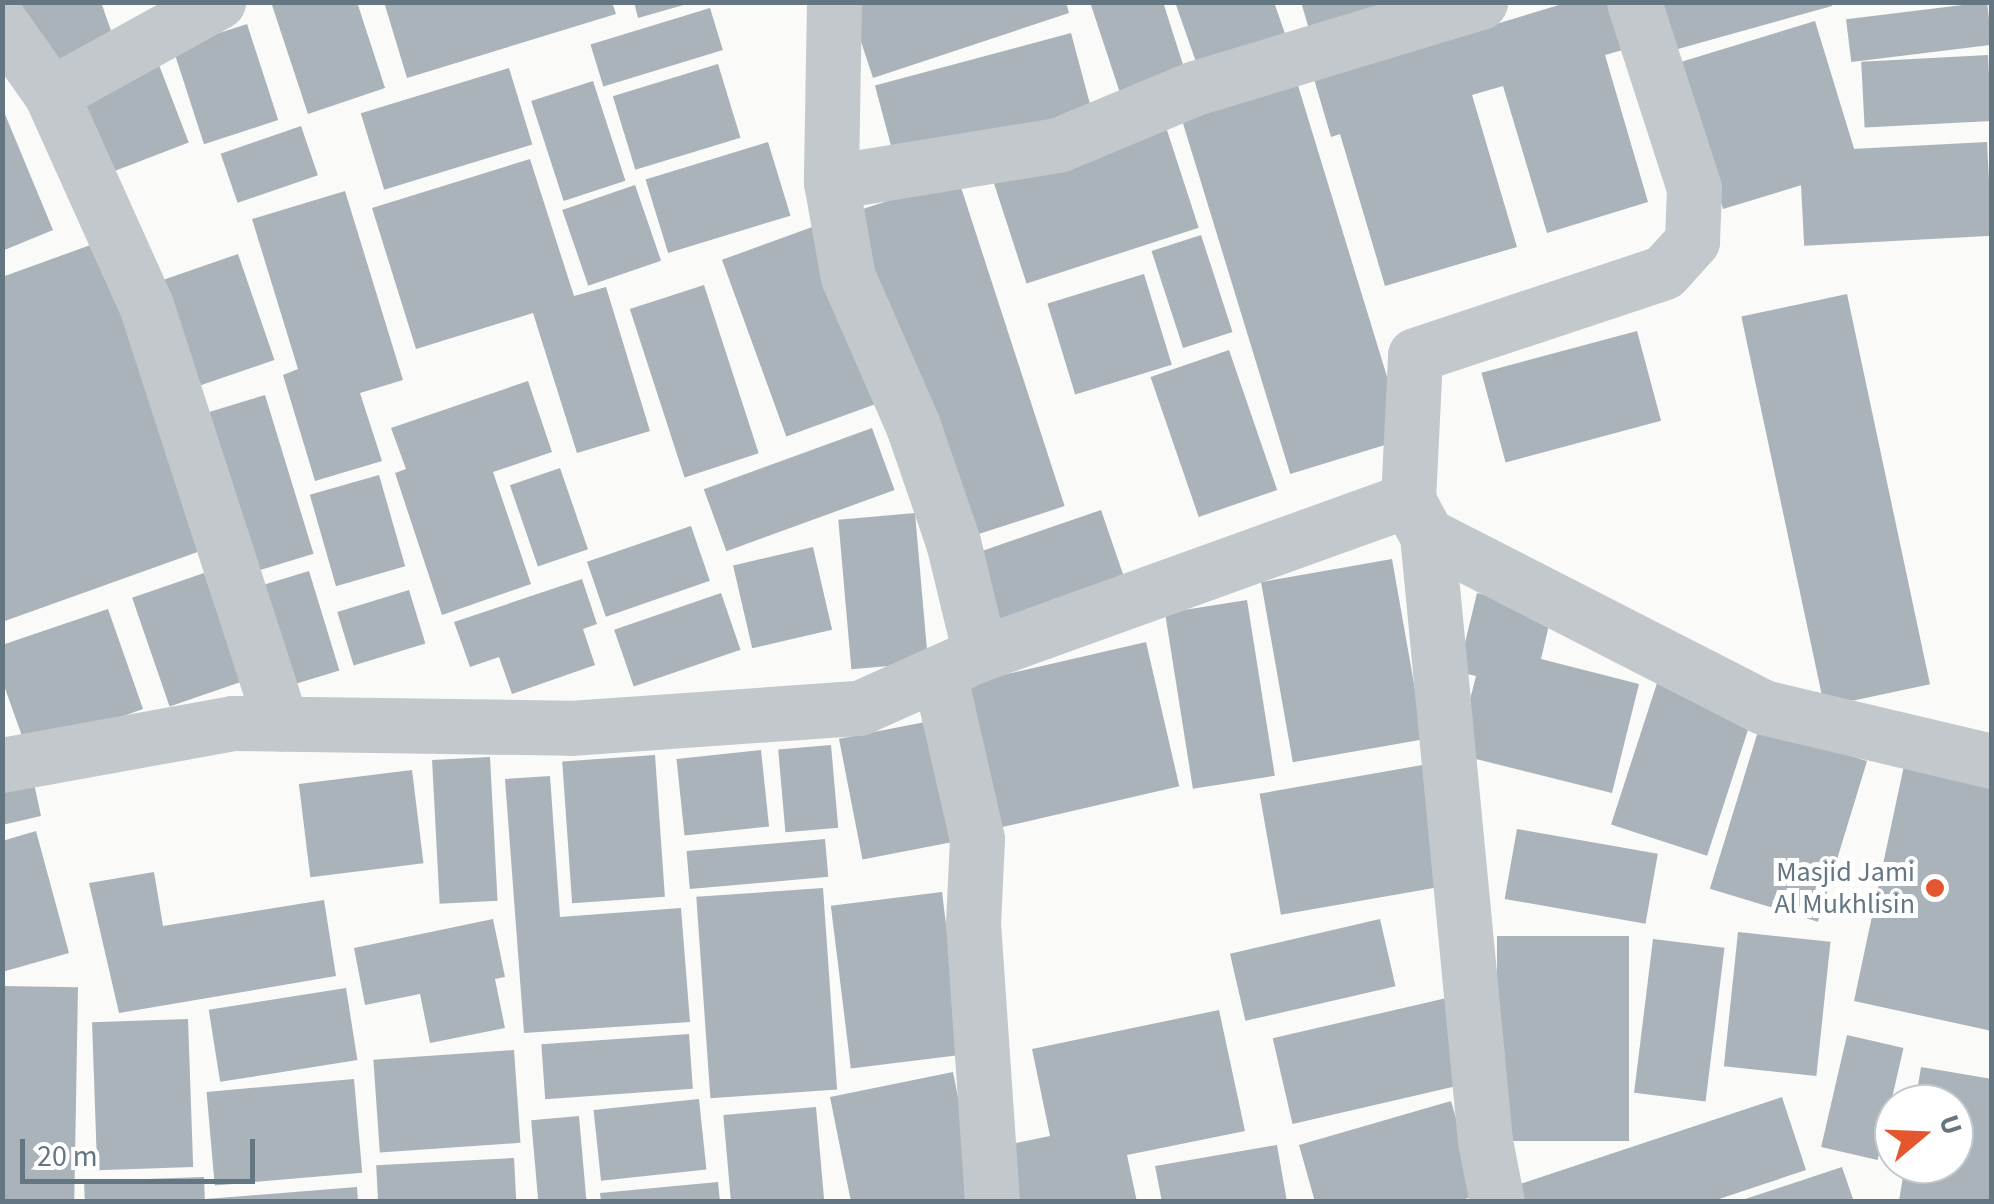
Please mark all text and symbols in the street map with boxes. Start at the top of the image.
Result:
place label: Masjid Jami Al Mukhlisin [1774,855,1915,921]
marker: Masjid Jami Al Mukhlisin [1924,877,1946,899]
north arrow [1874,1084,1974,1184]
text: U [1929,1110,1972,1140]
scale bar [25,1119,260,1181]
text: 20 m [37,1135,98,1178]

